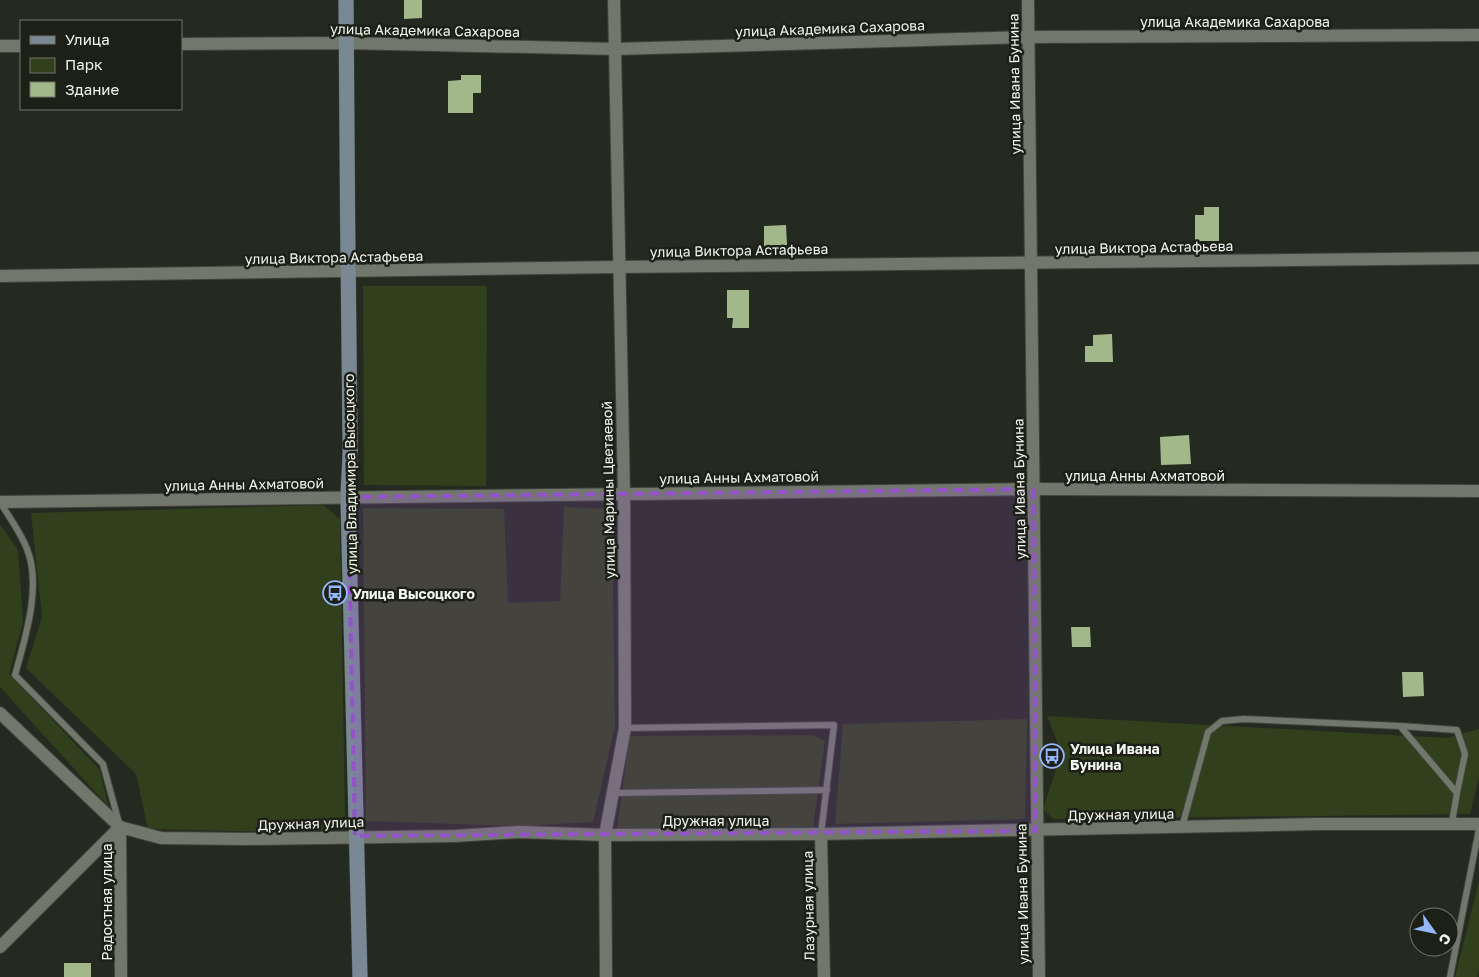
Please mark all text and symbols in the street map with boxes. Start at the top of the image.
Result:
street label: улица Ивана Бунина [1004,13,1024,155]
street label: улица Академика Сахарова [1140,13,1330,30]
street label: улица Академика Сахарова [735,16,925,40]
legend [20,20,182,110]
street label: улица Академика Сахарова [330,20,520,40]
text: Улица [65,30,110,48]
text: Парк [65,55,103,73]
text: Здание [65,80,119,98]
street label: улица Виктора Астафьева [1054,237,1234,257]
street label: улица Виктора Астафьева [649,240,829,260]
street label: улица Виктора Астафьева [244,247,424,267]
street label: улица Владимира Высоцкого [340,374,360,574]
street label: улица Марины Цветаевой [598,401,618,579]
street label: улица Ивана Бунина [1009,418,1029,560]
street label: улица Анны Ахматовой [659,467,819,487]
street label: улица Анны Ахматовой [1065,467,1225,484]
street label: улица Анны Ахматовой [164,474,324,494]
bus stop icon: Улица Высоцкого [322,580,348,606]
place label: Улица Высоцкого [352,585,475,602]
place label: Улица Ивана Бунина [1070,740,1160,773]
bus stop icon: Улица Ивана Бунина [1039,743,1065,769]
street label: Дружная улица [1068,805,1174,823]
street label: Дружная улица [663,812,769,829]
street label: Дружная улица [257,813,365,833]
street label: улица Ивана Бунина [1012,823,1032,965]
street label: Радостная улица [98,843,115,961]
street label: Лазурная улица [799,851,817,961]
north arrow [1409,907,1459,957]
text: С [1435,931,1455,948]

